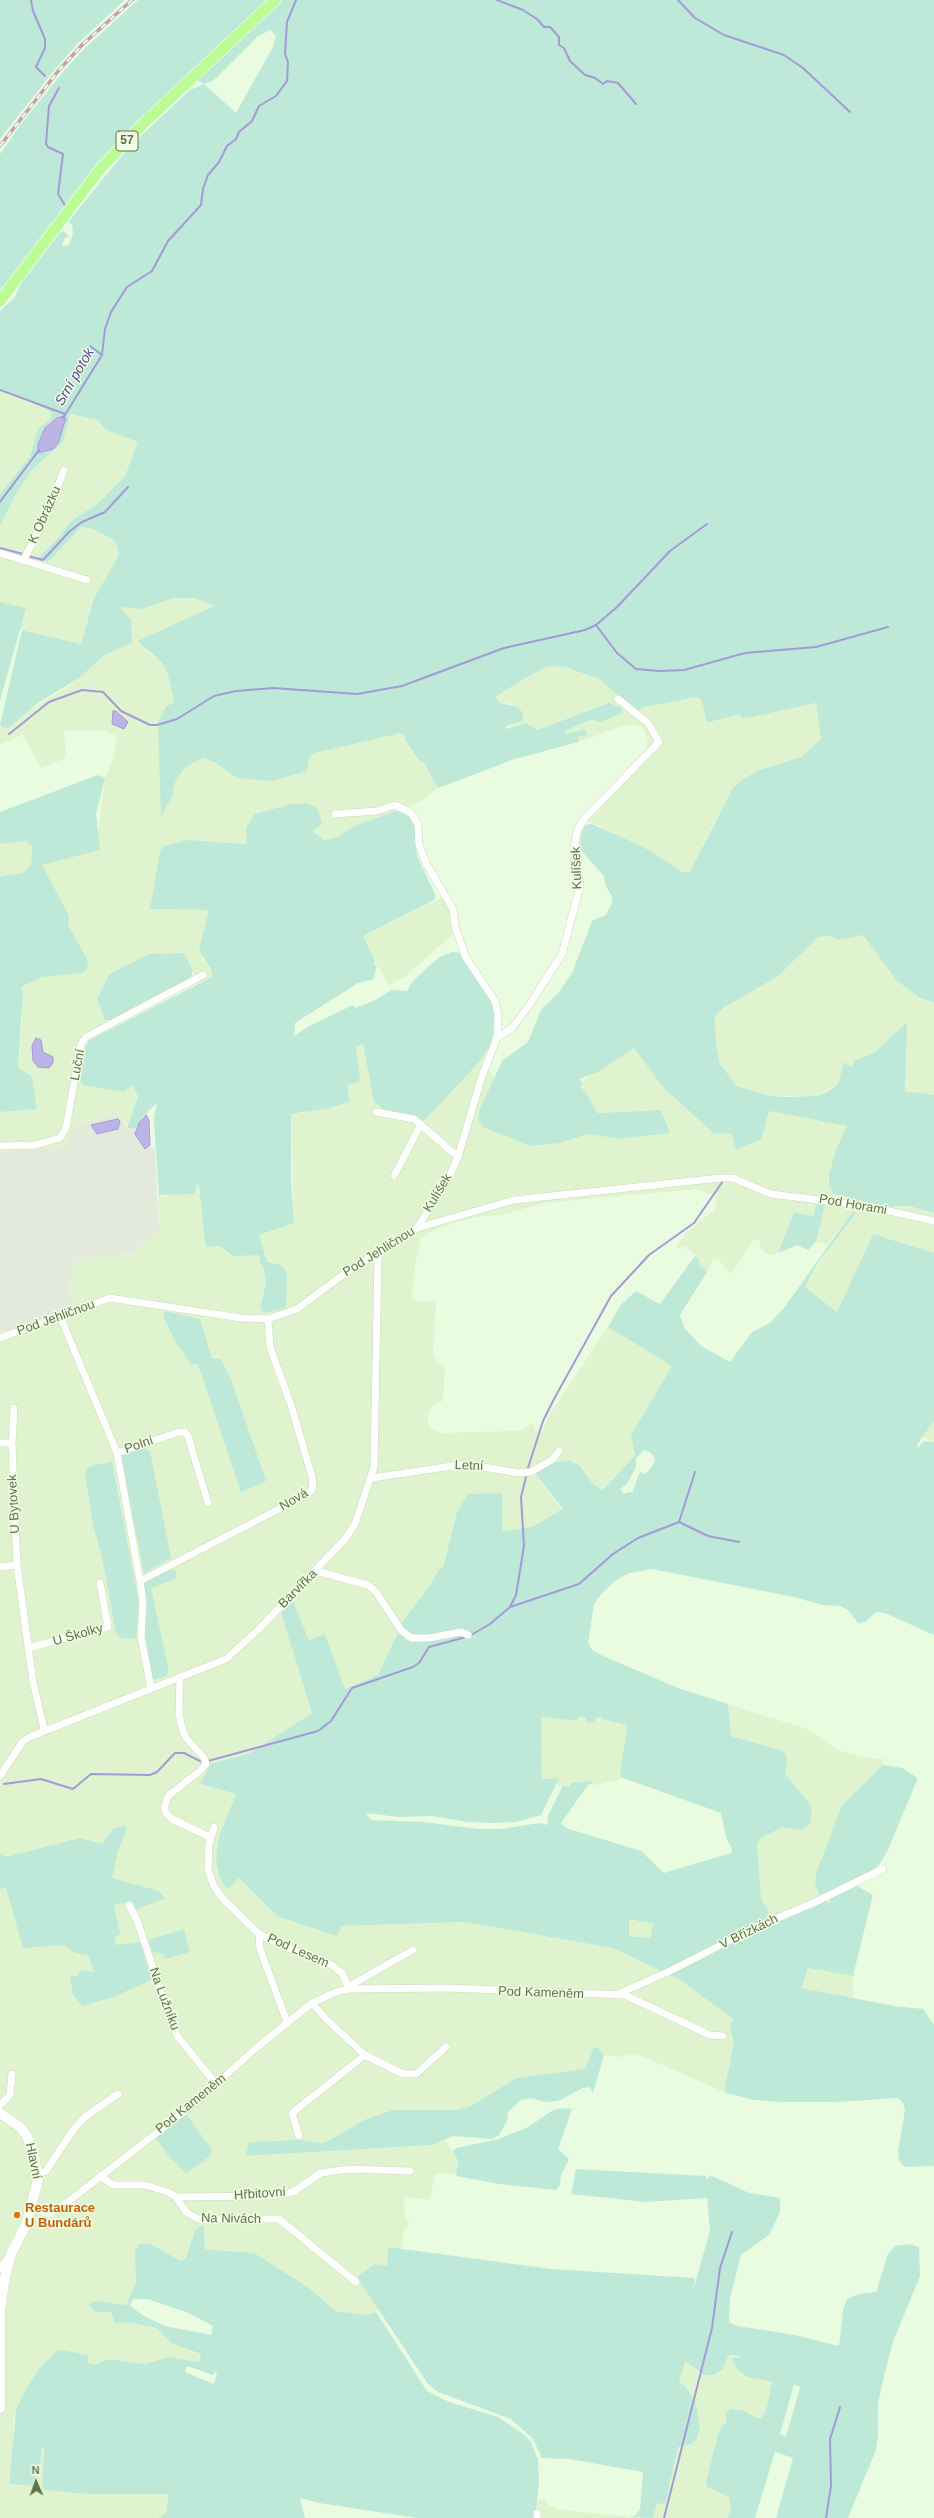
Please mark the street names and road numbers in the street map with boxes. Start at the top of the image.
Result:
road number: 57 [116,131,138,151]
street label: K Obrázku [25,484,65,546]
street label: Kulíšek [568,846,586,890]
street label: Luční [67,1048,89,1082]
street label: Kulíšek [420,1171,456,1215]
street label: Pod Horami [818,1191,888,1219]
street label: Pod Jehličnou [340,1224,418,1280]
street label: Pod Jehličnou [15,1297,97,1339]
street label: Polní [122,1433,156,1457]
street label: Letní [454,1458,484,1474]
street label: U Bytovek [5,1474,23,1534]
street label: Nová [277,1485,311,1515]
street label: Barvířka [275,1566,321,1612]
street label: U Školky [51,1620,105,1650]
street label: V Břízkách [717,1911,781,1953]
street label: Pod Lesem [265,1931,331,1971]
street label: Na Lužníku [145,1965,183,2033]
street label: Pod Kameněm [498,1984,584,2002]
street label: Pod Kameněm [153,2071,229,2137]
street label: Hlavní [22,2141,44,2181]
street label: Hřbitovní [234,2184,286,2204]
street label: Na Nivách [201,2211,261,2227]

